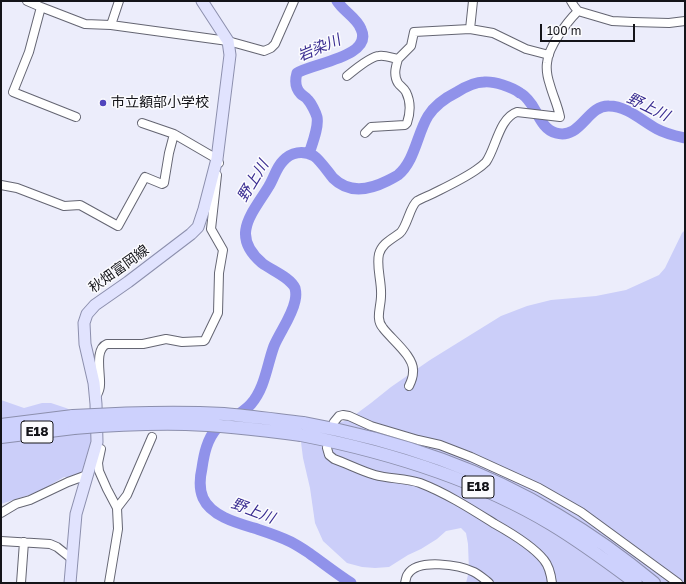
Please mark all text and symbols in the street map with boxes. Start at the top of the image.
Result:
scale bar [542,16,637,42]
text: 100 m [547,23,581,38]
water label: 岩染川 [295,31,343,65]
water label: 野上川 [624,89,672,125]
place label: 市立額部小学校 [111,95,209,111]
marker: 市立額部小学校 [98,98,108,108]
water label: 野上川 [234,157,272,205]
street label: 秋畑富岡線 [86,242,152,296]
road number: E18 [21,421,53,443]
road number: E18 [462,476,494,498]
water label: 野上川 [229,495,277,527]

